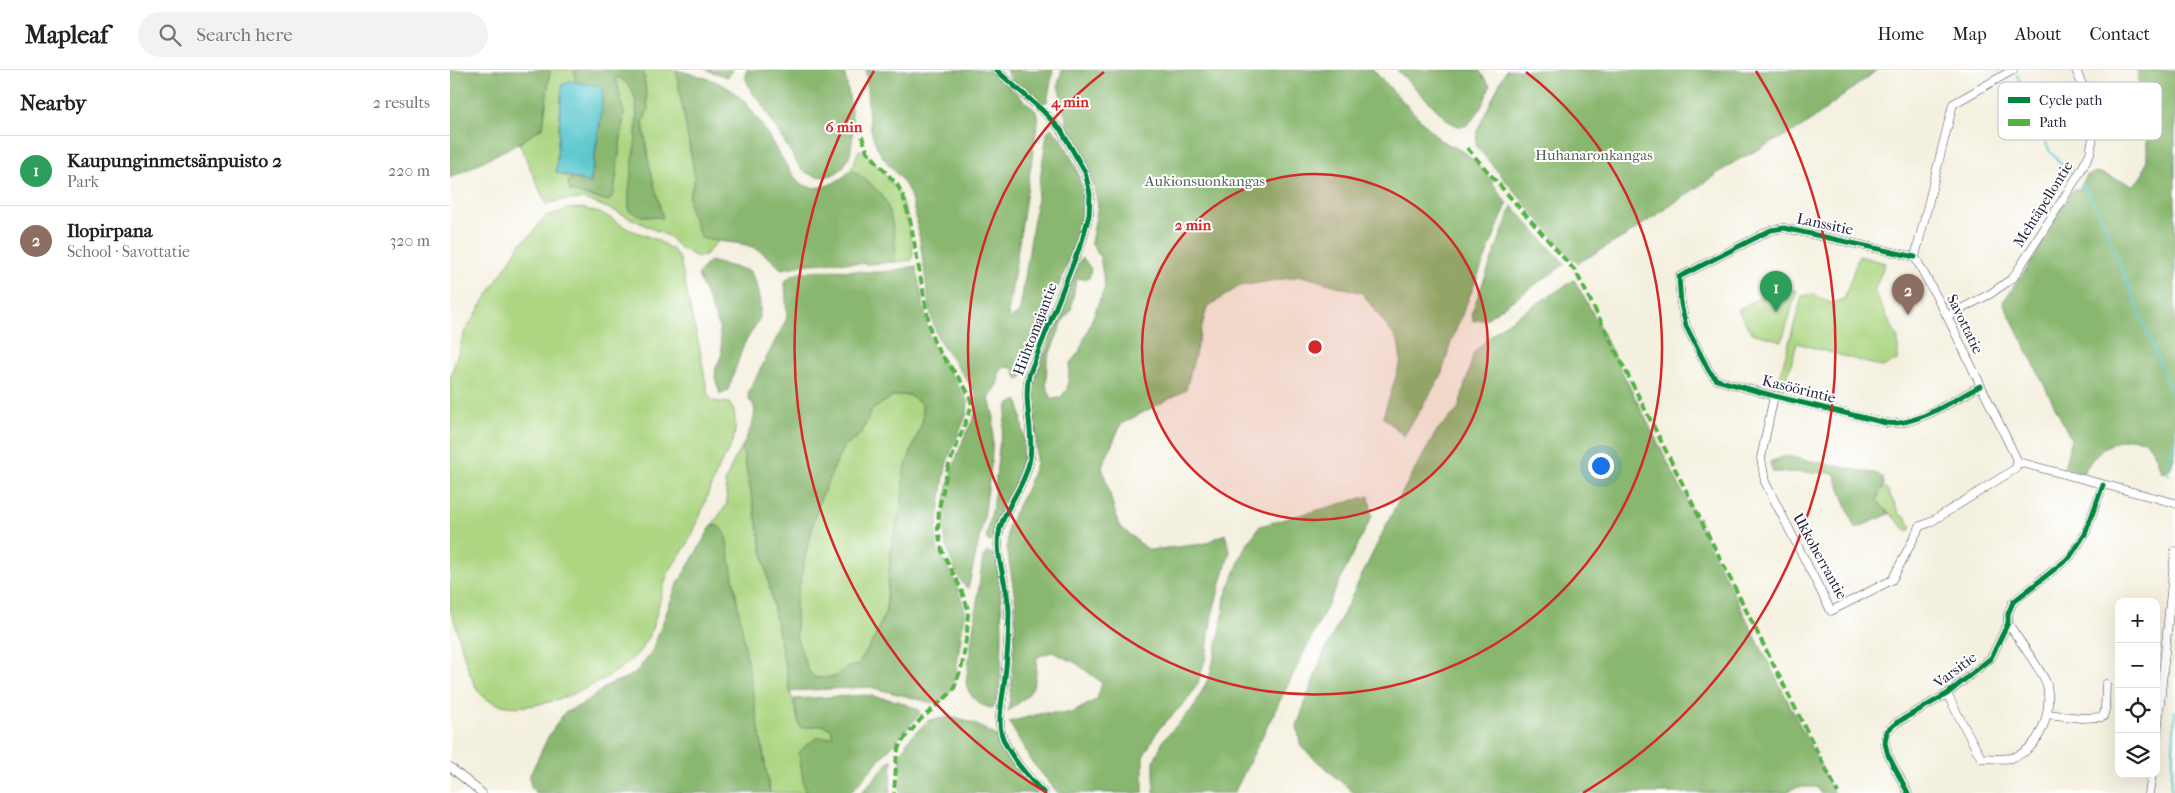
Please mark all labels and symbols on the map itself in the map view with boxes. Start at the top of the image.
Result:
legend [1998,82,2162,140]
text: Cycle path [2039,92,2103,109]
text: 4 min [1050,93,1089,111]
text: Path [2039,114,2067,131]
text: 6 min [826,118,863,136]
park label: Huhanaronkangas [1535,146,1653,164]
street label: Mehtäpellontie [2009,157,2077,250]
park label: Aukionsuonkangas [1144,172,1266,190]
street label: Lanssitie [1795,209,1855,239]
text: 2 min [1175,216,1212,234]
pin: 1 [1760,271,1792,312]
pin: 2 [1892,274,1924,315]
street label: Hiihtomajantie [1009,280,1061,378]
street label: Savottatie [1943,291,1987,357]
centre of rings [1306,338,1324,356]
street label: Kasöörintie [1760,371,1838,407]
your location [1588,453,1614,479]
street label: Ukkoherrantie [1789,510,1851,603]
street label: Varsitie [1929,648,1980,693]

